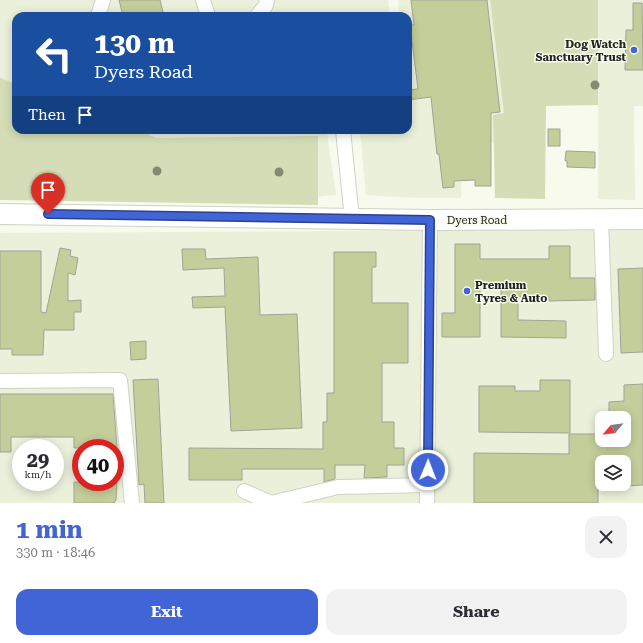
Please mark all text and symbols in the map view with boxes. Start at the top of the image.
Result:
text: 130 m [94,27,175,60]
icon: left [28,28,80,80]
place label: Dog Watch Sanctuary Trust [536,38,627,64]
marker: Dog Watch Sanctuary Trust [629,45,639,55]
text: Dyers Road [94,61,193,82]
icon: arrive [74,104,96,126]
text: Then [28,106,66,124]
pin [31,173,65,214]
icon: arrive [37,179,59,201]
street label: Dyers Road [447,214,507,227]
place label: Premium Tyres & Auto [475,279,547,305]
marker: Premium Tyres & Auto [462,286,472,296]
north arrow [595,411,631,447]
map controls [595,411,631,491]
speed limit sign: 40 [72,439,124,491]
text: 29 [27,448,49,472]
position arrow [407,449,449,491]
button: layers [595,455,631,491]
text: km/h [25,469,51,480]
text: 1 min [16,516,83,544]
button: close [585,516,627,558]
text: 330 m · 18:46 [16,545,95,560]
button: Exit [16,589,318,635]
button: Share [326,589,627,635]

